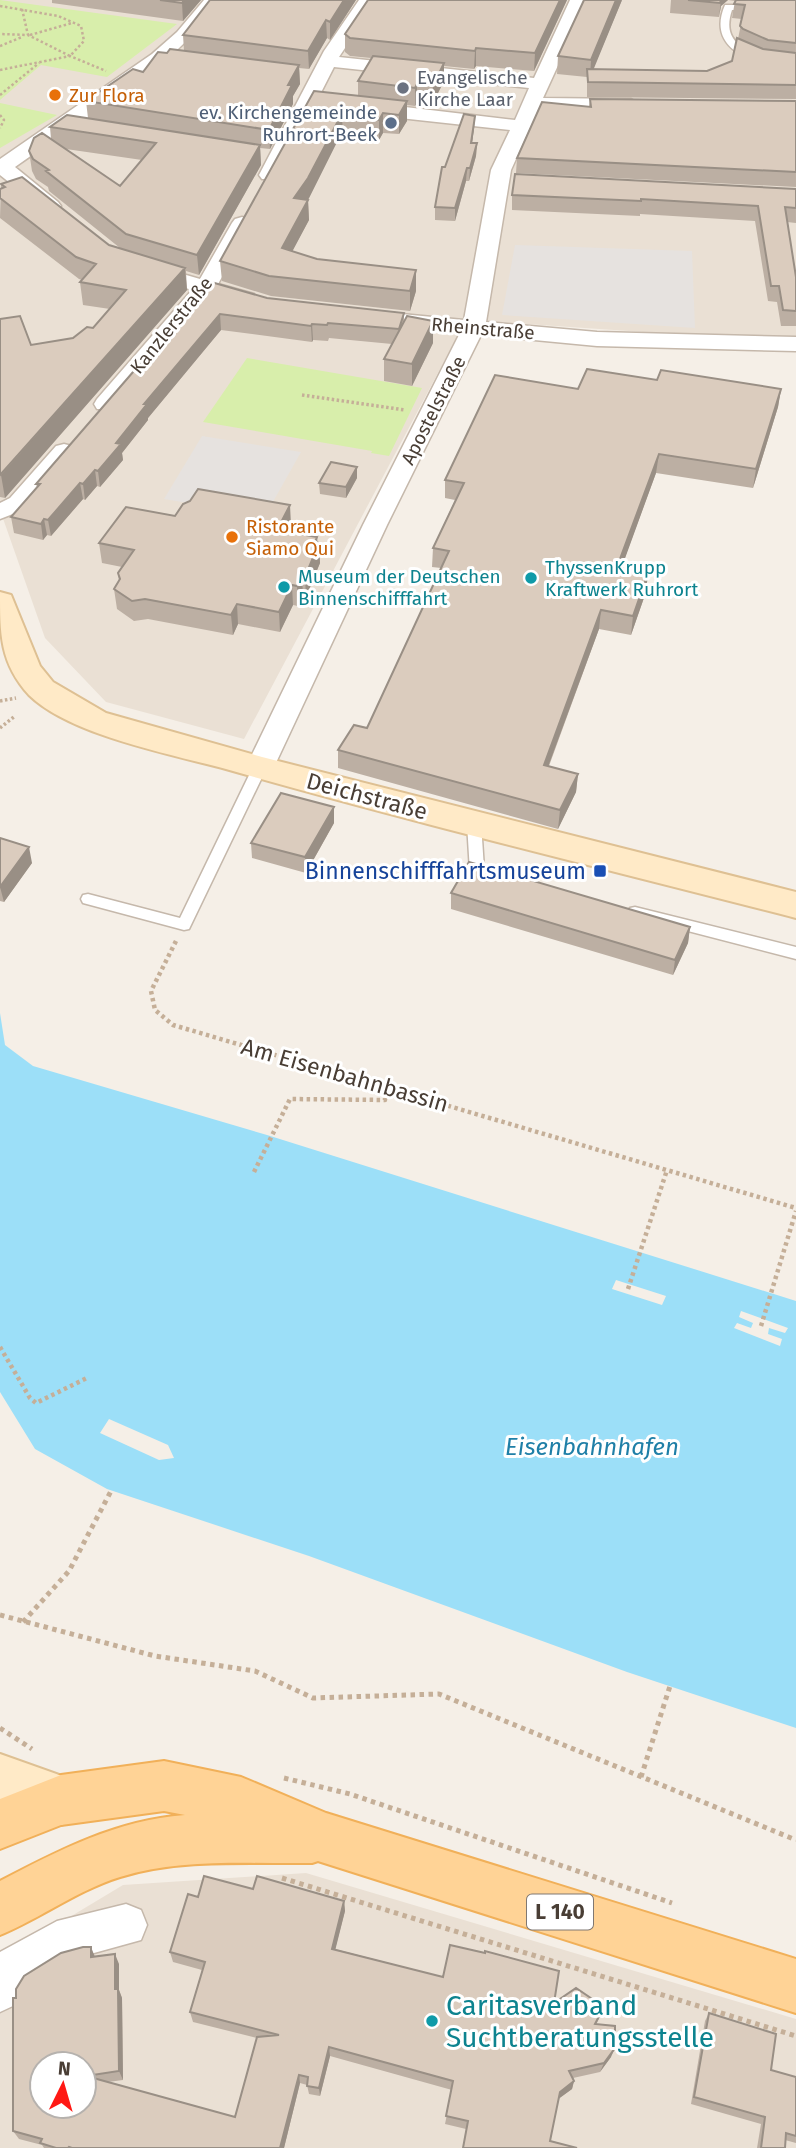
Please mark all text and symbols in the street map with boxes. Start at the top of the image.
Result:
place label: Evangelische Kirche Laar [417,66,528,111]
marker: Evangelische Kirche Laar [395,80,411,96]
place label: Zur Flora [69,84,145,107]
marker: Zur Flora [47,87,63,103]
place label: ev. Kirchengemeinde Ruhrort-Beek [199,101,377,146]
marker: ev. Kirchengemeinde Ruhrort-Beek [383,115,399,131]
street label: Kanzlerstraße [125,272,217,378]
street label: Rheinstraße [430,313,536,344]
street label: Apostelstraße [396,352,471,468]
place label: Ristorante Siamo Qui [246,515,334,560]
marker: Ristorante Siamo Qui [224,529,240,545]
place label: ThyssenKrupp Kraftwerk Ruhrort [545,556,698,601]
place label: Museum der Deutschen Binnenschifffahrt [298,565,501,610]
marker: ThyssenKrupp Kraftwerk Ruhrort [523,570,539,586]
marker: Museum der Deutschen Binnenschifffahrt [276,579,292,595]
street label: Deichstraße [303,766,431,826]
place label: Binnenschifffahrtsmuseum [305,857,586,885]
marker: Binnenschifffahrtsmuseum [592,863,608,879]
street label: Am Eisenbahnbassin [238,1032,452,1118]
water label: Eisenbahnhafen [505,1433,679,1461]
road number: L 140 [527,1895,593,1930]
place label: Caritasverband Suchtberatungsstelle [446,1989,714,2054]
marker: Caritasverband Suchtberatungsstelle [424,2013,440,2029]
north arrow [28,2050,98,2120]
text: N [57,2057,72,2081]

